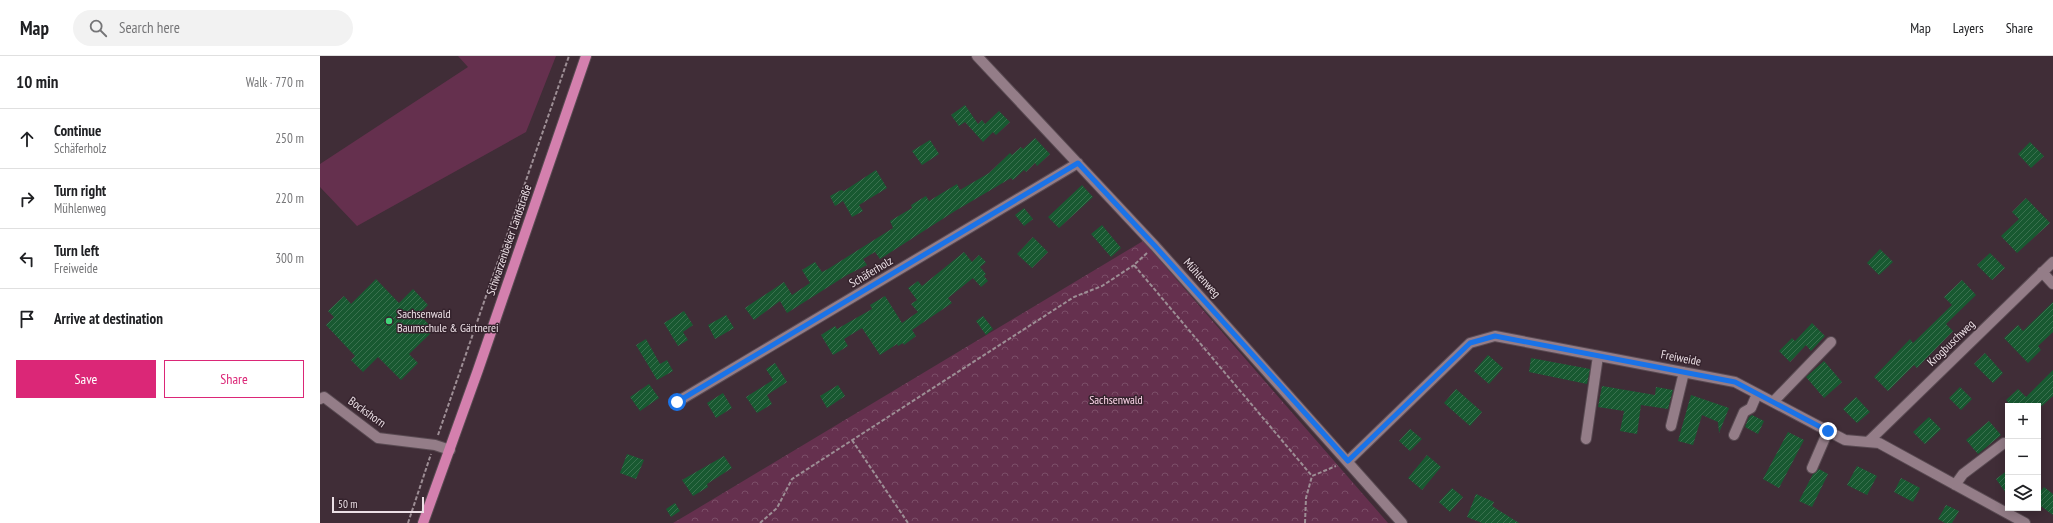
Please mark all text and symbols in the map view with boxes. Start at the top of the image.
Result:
search box [73,10,353,46]
text: Map [20,16,49,40]
icon: search [87,17,109,39]
text: Search here [119,18,180,37]
text: Map [1910,19,1931,37]
text: Layers [1953,19,1984,37]
text: Share [2006,19,2033,37]
text: 10 min [16,71,58,93]
text: Walk · 770 m [246,74,304,91]
text: Continue [54,121,101,140]
icon: ahead [16,128,38,150]
text: 250 m [275,130,304,147]
text: Schäferholz [54,140,106,157]
text: Turn right [54,181,106,200]
street label: Schwarzenbeker Landstraße [483,182,535,297]
icon: right [16,188,38,210]
text: 220 m [275,190,304,207]
text: Mühlenweg [54,200,106,217]
text: Turn left [54,241,99,260]
icon: left [16,248,38,270]
text: 300 m [275,250,304,267]
street label: Schäferholz [846,253,895,290]
street label: Mühlenweg [1181,255,1224,301]
text: Freiweide [54,260,98,277]
place label: Sachsenwald Baumschule & Gärtnerei [397,306,499,335]
icon: arrive [16,308,38,330]
text: Arrive at destination [54,309,163,328]
marker: Sachsenwald Baumschule & Gärtnerei [384,316,394,326]
street label: Krogbuschweg [1924,316,1978,369]
street label: Freiweide [1660,346,1702,369]
button: Save [16,360,156,398]
button: Share [164,360,304,398]
park label: Sachsenwald [1089,392,1143,407]
street label: Bockshorn [346,393,389,430]
route start [668,393,686,411]
map controls [2005,403,2041,511]
button: + [2005,403,2041,439]
route end [1819,422,1837,440]
button: − [2005,439,2041,475]
button: layers [2005,475,2041,511]
scale bar [332,495,424,514]
text: 50 m [338,497,357,511]

